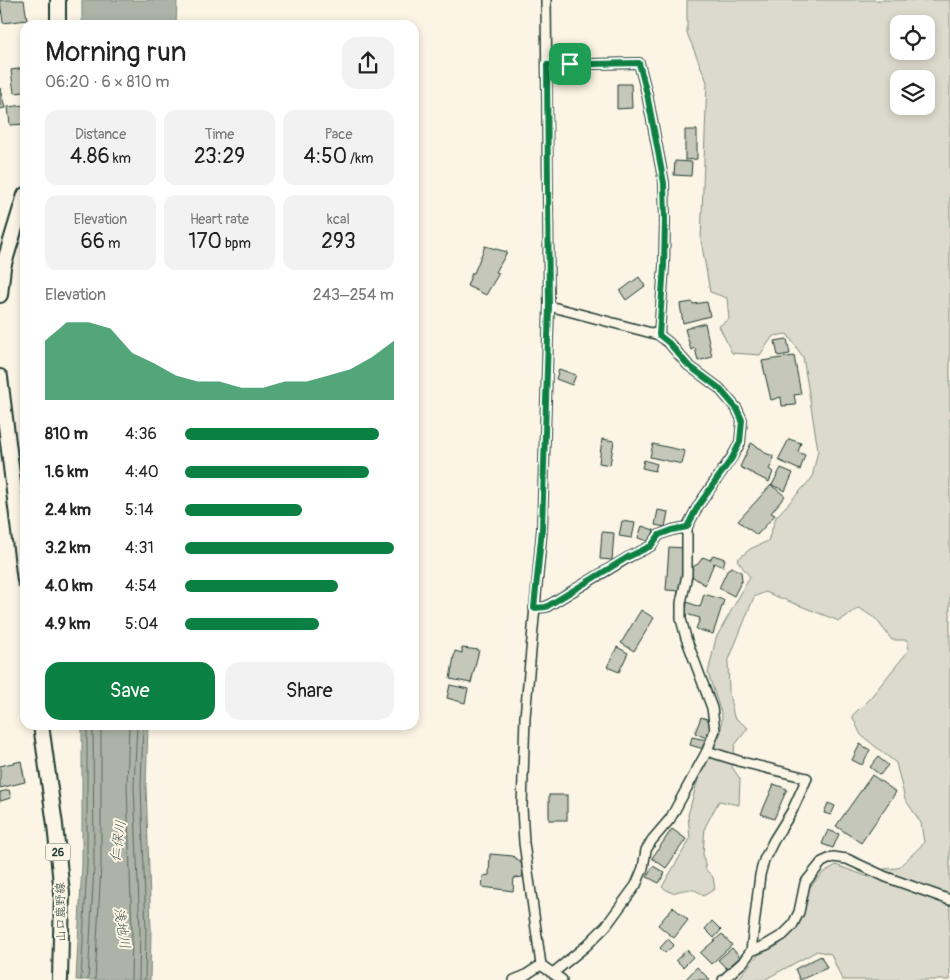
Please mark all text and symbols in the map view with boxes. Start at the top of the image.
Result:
map controls [890,15,935,115]
button: locate [890,15,935,60]
text: Morning run [45,35,187,70]
button: share [342,37,394,89]
pin [549,43,591,85]
icon: arrive [556,50,584,78]
button: layers [890,70,935,115]
text: 06:20 · 6 × 810 m [45,72,169,92]
text: Distance [75,126,126,143]
text: Time [205,126,234,143]
text: Pace [325,126,352,143]
text: 4.86 [70,143,110,170]
text: 23:29 [194,143,245,170]
text: 4:50 [304,143,347,170]
text: km [110,150,131,167]
text: /km [347,150,373,167]
text: Elevation [74,211,127,228]
text: Heart rate [190,211,249,228]
text: kcal [327,211,350,228]
text: 66 [81,228,105,255]
text: 170 [188,228,222,255]
text: 293 [321,228,356,255]
text: m [105,235,120,252]
text: bpm [222,235,251,252]
text: Elevation [45,285,106,305]
text: 243–254 m [313,285,394,305]
text: 810 m [45,424,88,444]
text: 4:36 [125,424,157,444]
text: 1.6 km [45,462,88,482]
text: 4:40 [125,462,159,482]
text: 2.4 km [45,500,91,520]
text: 5:14 [125,500,153,520]
text: 3.2 km [45,538,91,558]
text: 4:31 [125,538,154,558]
text: 4.0 km [45,576,93,596]
text: 4:54 [125,576,157,596]
text: 4.9 km [45,614,90,634]
text: 5:04 [125,614,158,634]
button: Save [45,662,215,720]
button: Share [225,662,394,720]
water label: 仁保川 [107,819,129,863]
road number: 26 [46,844,70,860]
street label: 山口鹿野線 [53,882,69,942]
water label: 浅地川 [110,906,134,950]

